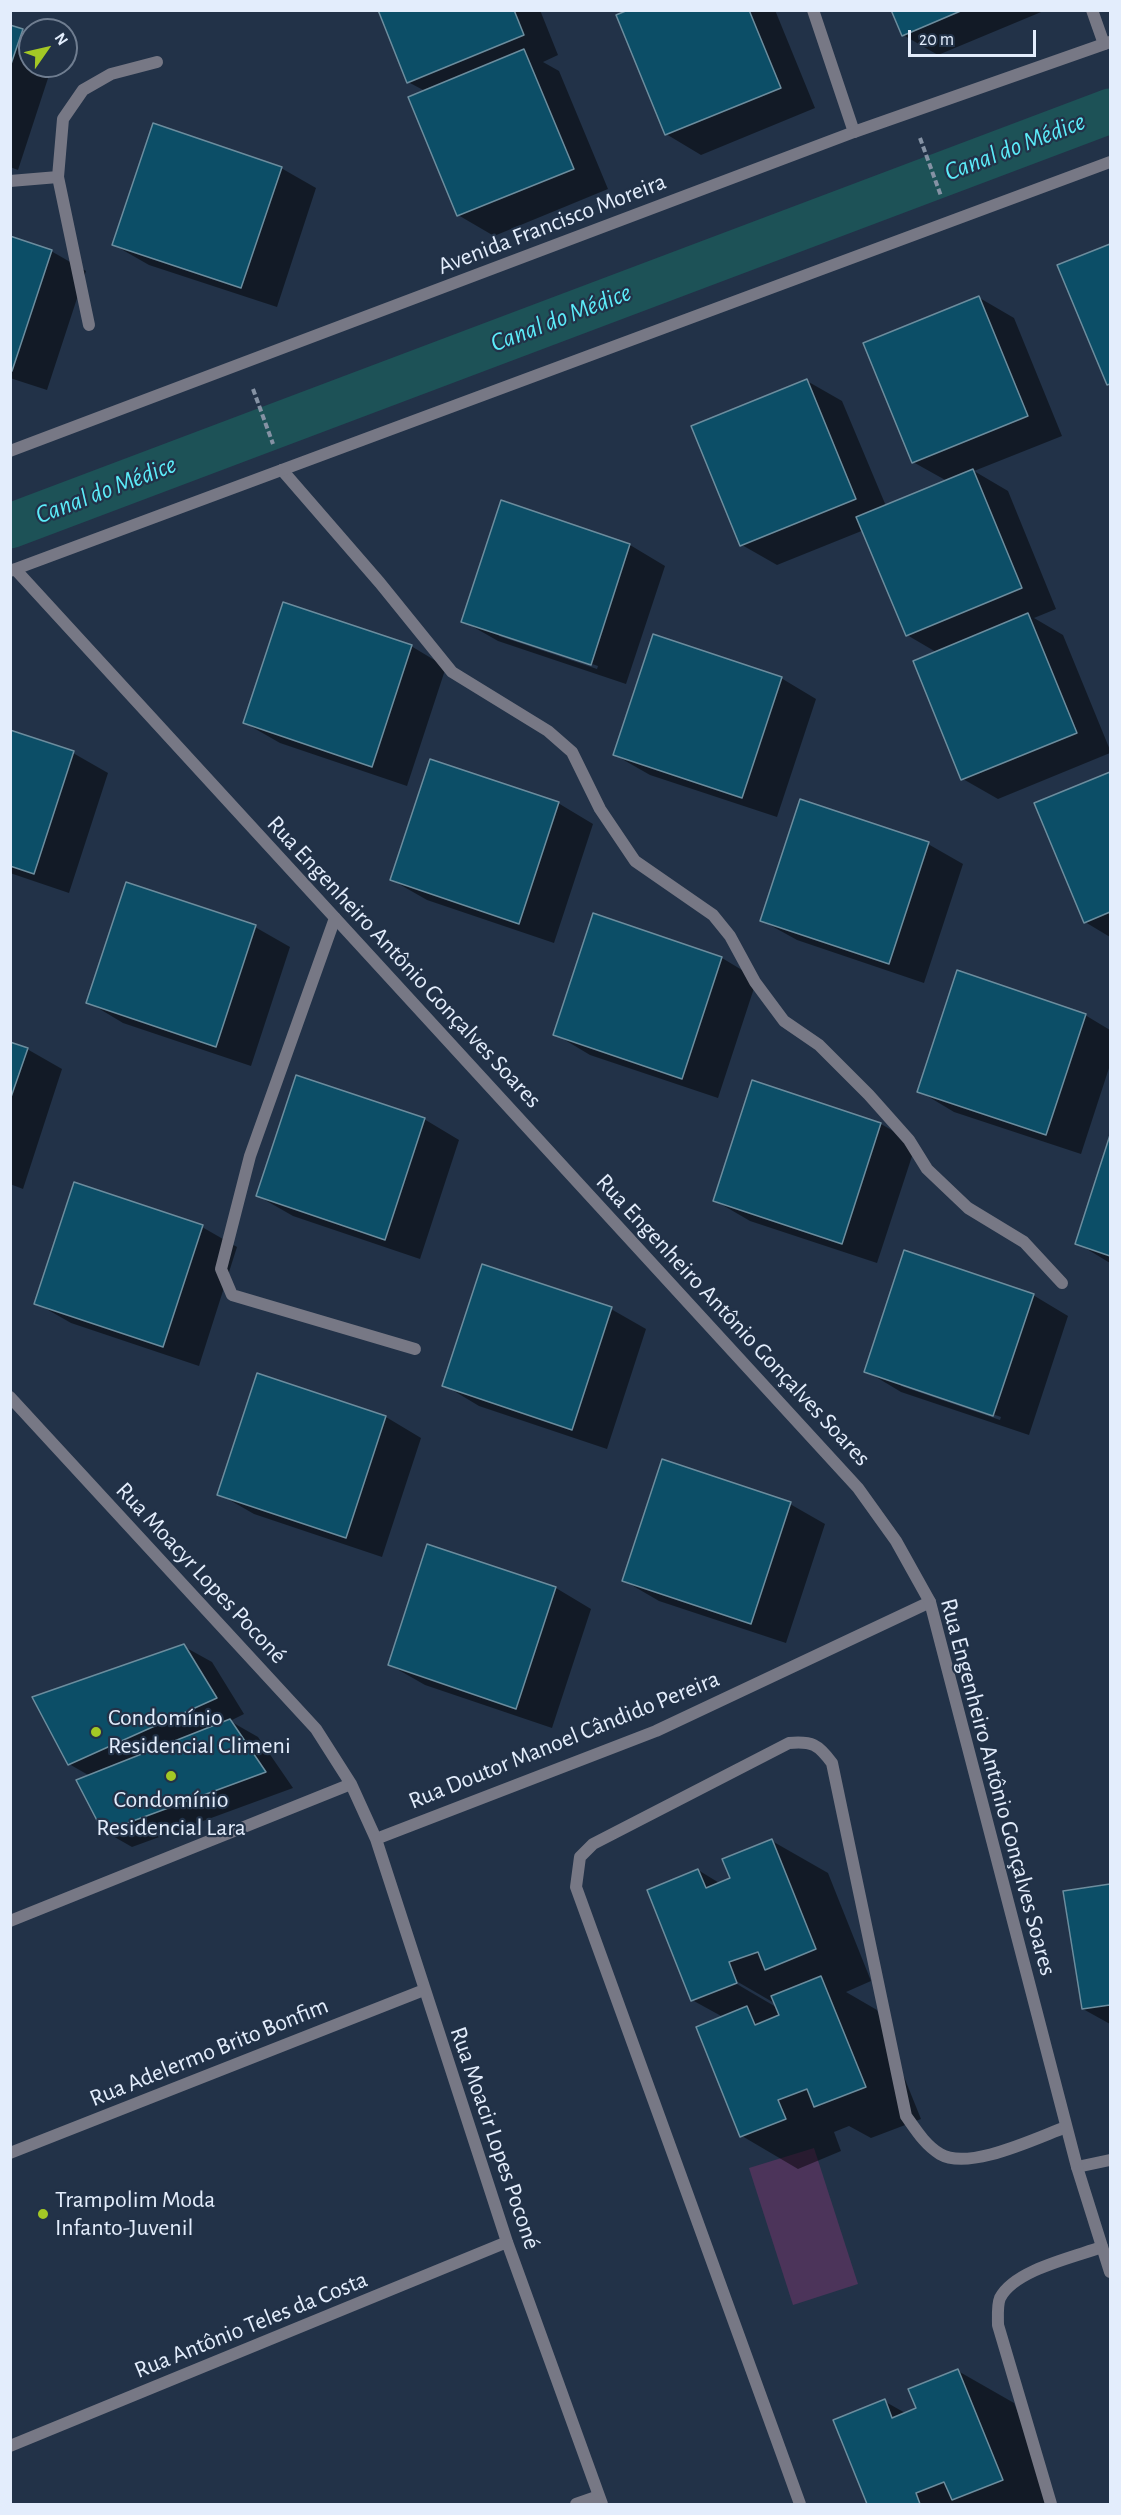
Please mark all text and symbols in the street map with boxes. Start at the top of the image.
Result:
north arrow [18,18,78,78]
scale bar [911,18,1038,56]
text: N [52,30,71,48]
text: 20 m [919,31,954,49]
water label: Canal do Médice [940,106,1090,188]
street label: Avenida Francisco Moreira [434,167,670,281]
water label: Canal do Médice [486,277,636,359]
water label: Canal do Médice [31,449,181,531]
street label: Rua Engenheiro Antônio Gonçalves Soares [261,810,547,1114]
street label: Rua Engenheiro Antônio Gonçalves Soares [590,1168,876,1472]
street label: Rua Moacyr Lopes Poconé [109,1476,293,1670]
street label: Rua Engenheiro Antônio Gonçalves Soares [934,1595,1062,1979]
street label: Rua Doutor Manoel Cândido Pereira [404,1664,724,1816]
place label: Condomínio Residencial Climeni [108,1704,291,1760]
marker: Condomínio Residencial Climeni [89,1725,103,1739]
marker: Condomínio Residencial Lara [164,1769,178,1783]
place label: Condomínio Residencial Lara [96,1786,246,1842]
street label: Rua Adelermo Brito Bonfim [85,1991,333,2113]
street label: Rua Moacir Lopes Poconé [443,2023,547,2253]
place label: Trampolim Moda Infanto-Juvenil [55,2186,215,2242]
marker: Trampolim Moda Infanto-Juvenil [36,2207,50,2221]
street label: Rua Antônio Teles da Costa [130,2265,372,2385]

